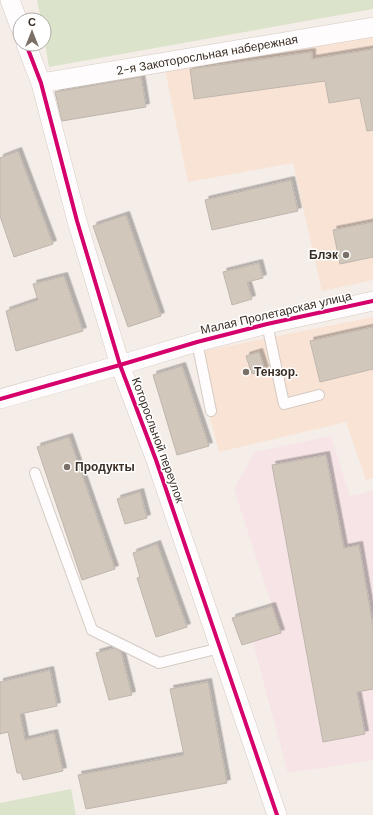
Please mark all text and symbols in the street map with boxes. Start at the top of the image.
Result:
north arrow [12,12,52,52]
text: С [28,15,36,29]
street label: 2-я Закоторосльная набережная [115,31,299,79]
place label: Блэк [309,247,339,263]
marker: Блэк [341,250,351,260]
street label: Малая Пролетарская улица [199,288,353,338]
place label: Тензор. [254,364,298,380]
marker: Тензор. [241,367,251,377]
street label: Которосльной переулок [128,375,188,506]
place label: Продукты [75,459,135,475]
marker: Продукты [62,462,72,472]

